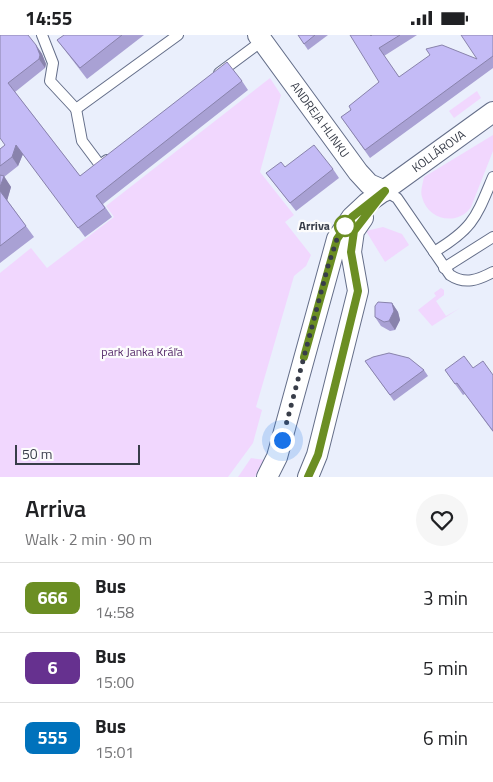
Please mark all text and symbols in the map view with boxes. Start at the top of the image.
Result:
text: 14:55 [25,3,72,32]
street label: ANDREJA HLINKU [286,78,354,161]
street label: KOLLÁROVA [408,125,469,177]
marker: Arriva [334,215,356,237]
place label: Arriva [299,216,330,235]
park label: park Janka Kráľa [101,342,183,361]
your location [270,428,295,453]
scale bar [15,442,140,465]
text: 50 m [22,443,52,464]
text: Arriva [25,490,86,526]
button: heart [416,494,468,546]
text: Walk · 2 min · 90 m [25,527,152,551]
text: Bus [95,571,126,600]
text: 3 min [423,583,468,612]
text: 666 [37,584,68,611]
text: 14:58 [95,600,134,624]
text: Bus [95,641,126,670]
text: 5 min [423,653,468,682]
text: 6 [47,654,58,681]
text: 15:00 [95,670,134,694]
text: Bus [95,711,126,740]
text: 6 min [423,723,468,752]
text: 555 [37,724,68,751]
text: 15:01 [95,740,134,764]

